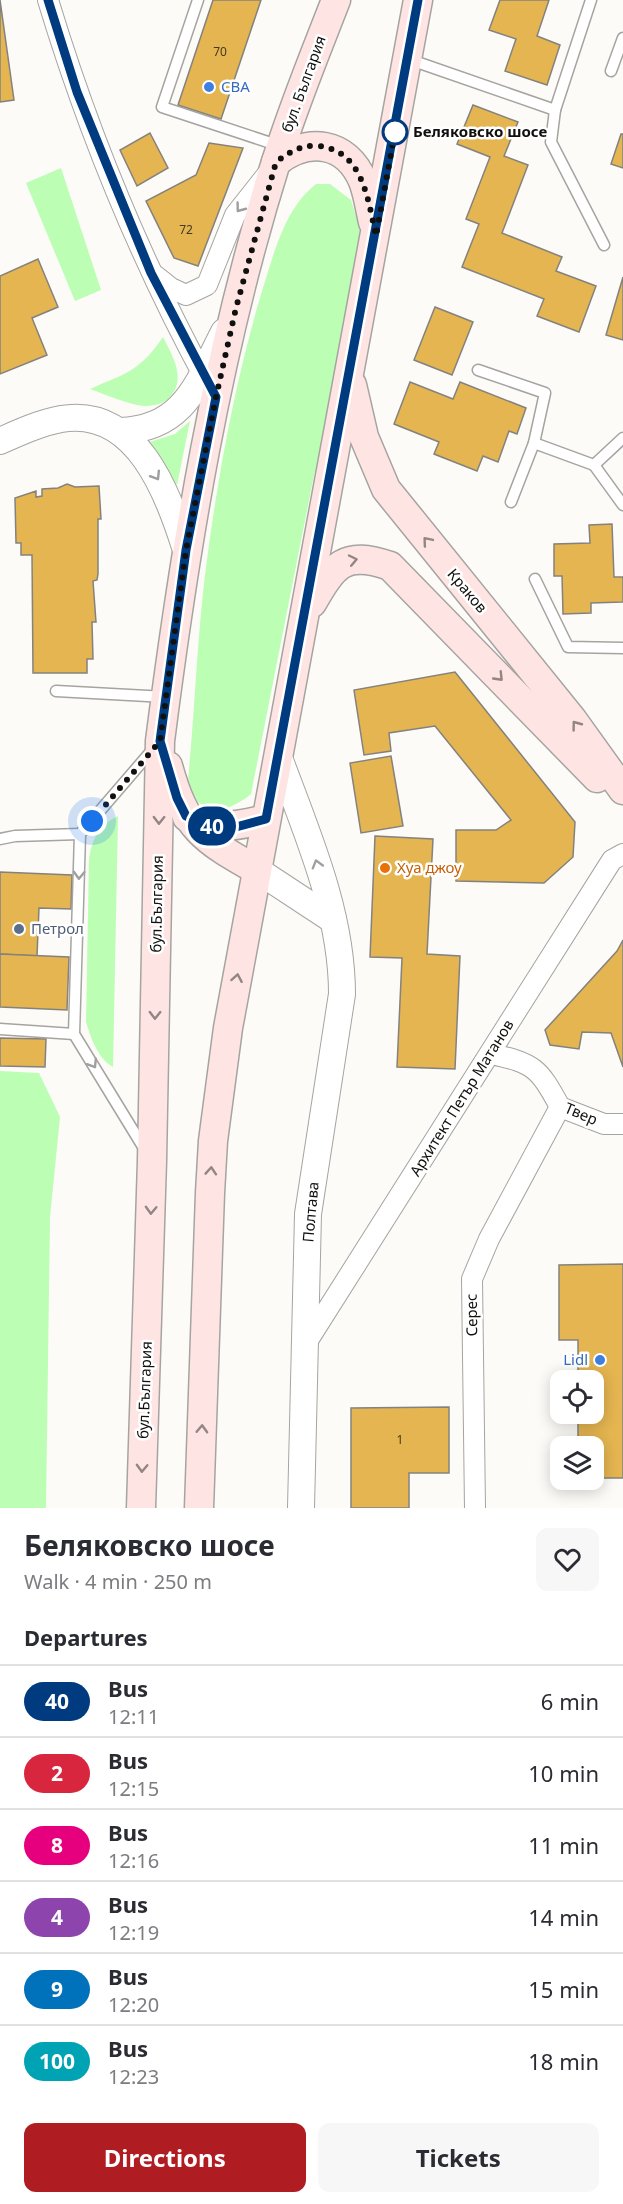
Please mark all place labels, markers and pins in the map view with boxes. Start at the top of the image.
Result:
place label: CBA [221,76,250,96]
marker: CBA [202,80,216,94]
marker: Беляковско шосе [382,119,408,145]
place label: Беляковско шосе [413,121,547,141]
place label: Хуа джоу [397,857,462,877]
marker: Хуа джоу [378,861,392,875]
place label: Петрол [31,918,84,938]
marker: Петрол [12,922,26,936]
place label: Lidl [563,1349,588,1369]
marker: Lidl [593,1353,607,1367]

